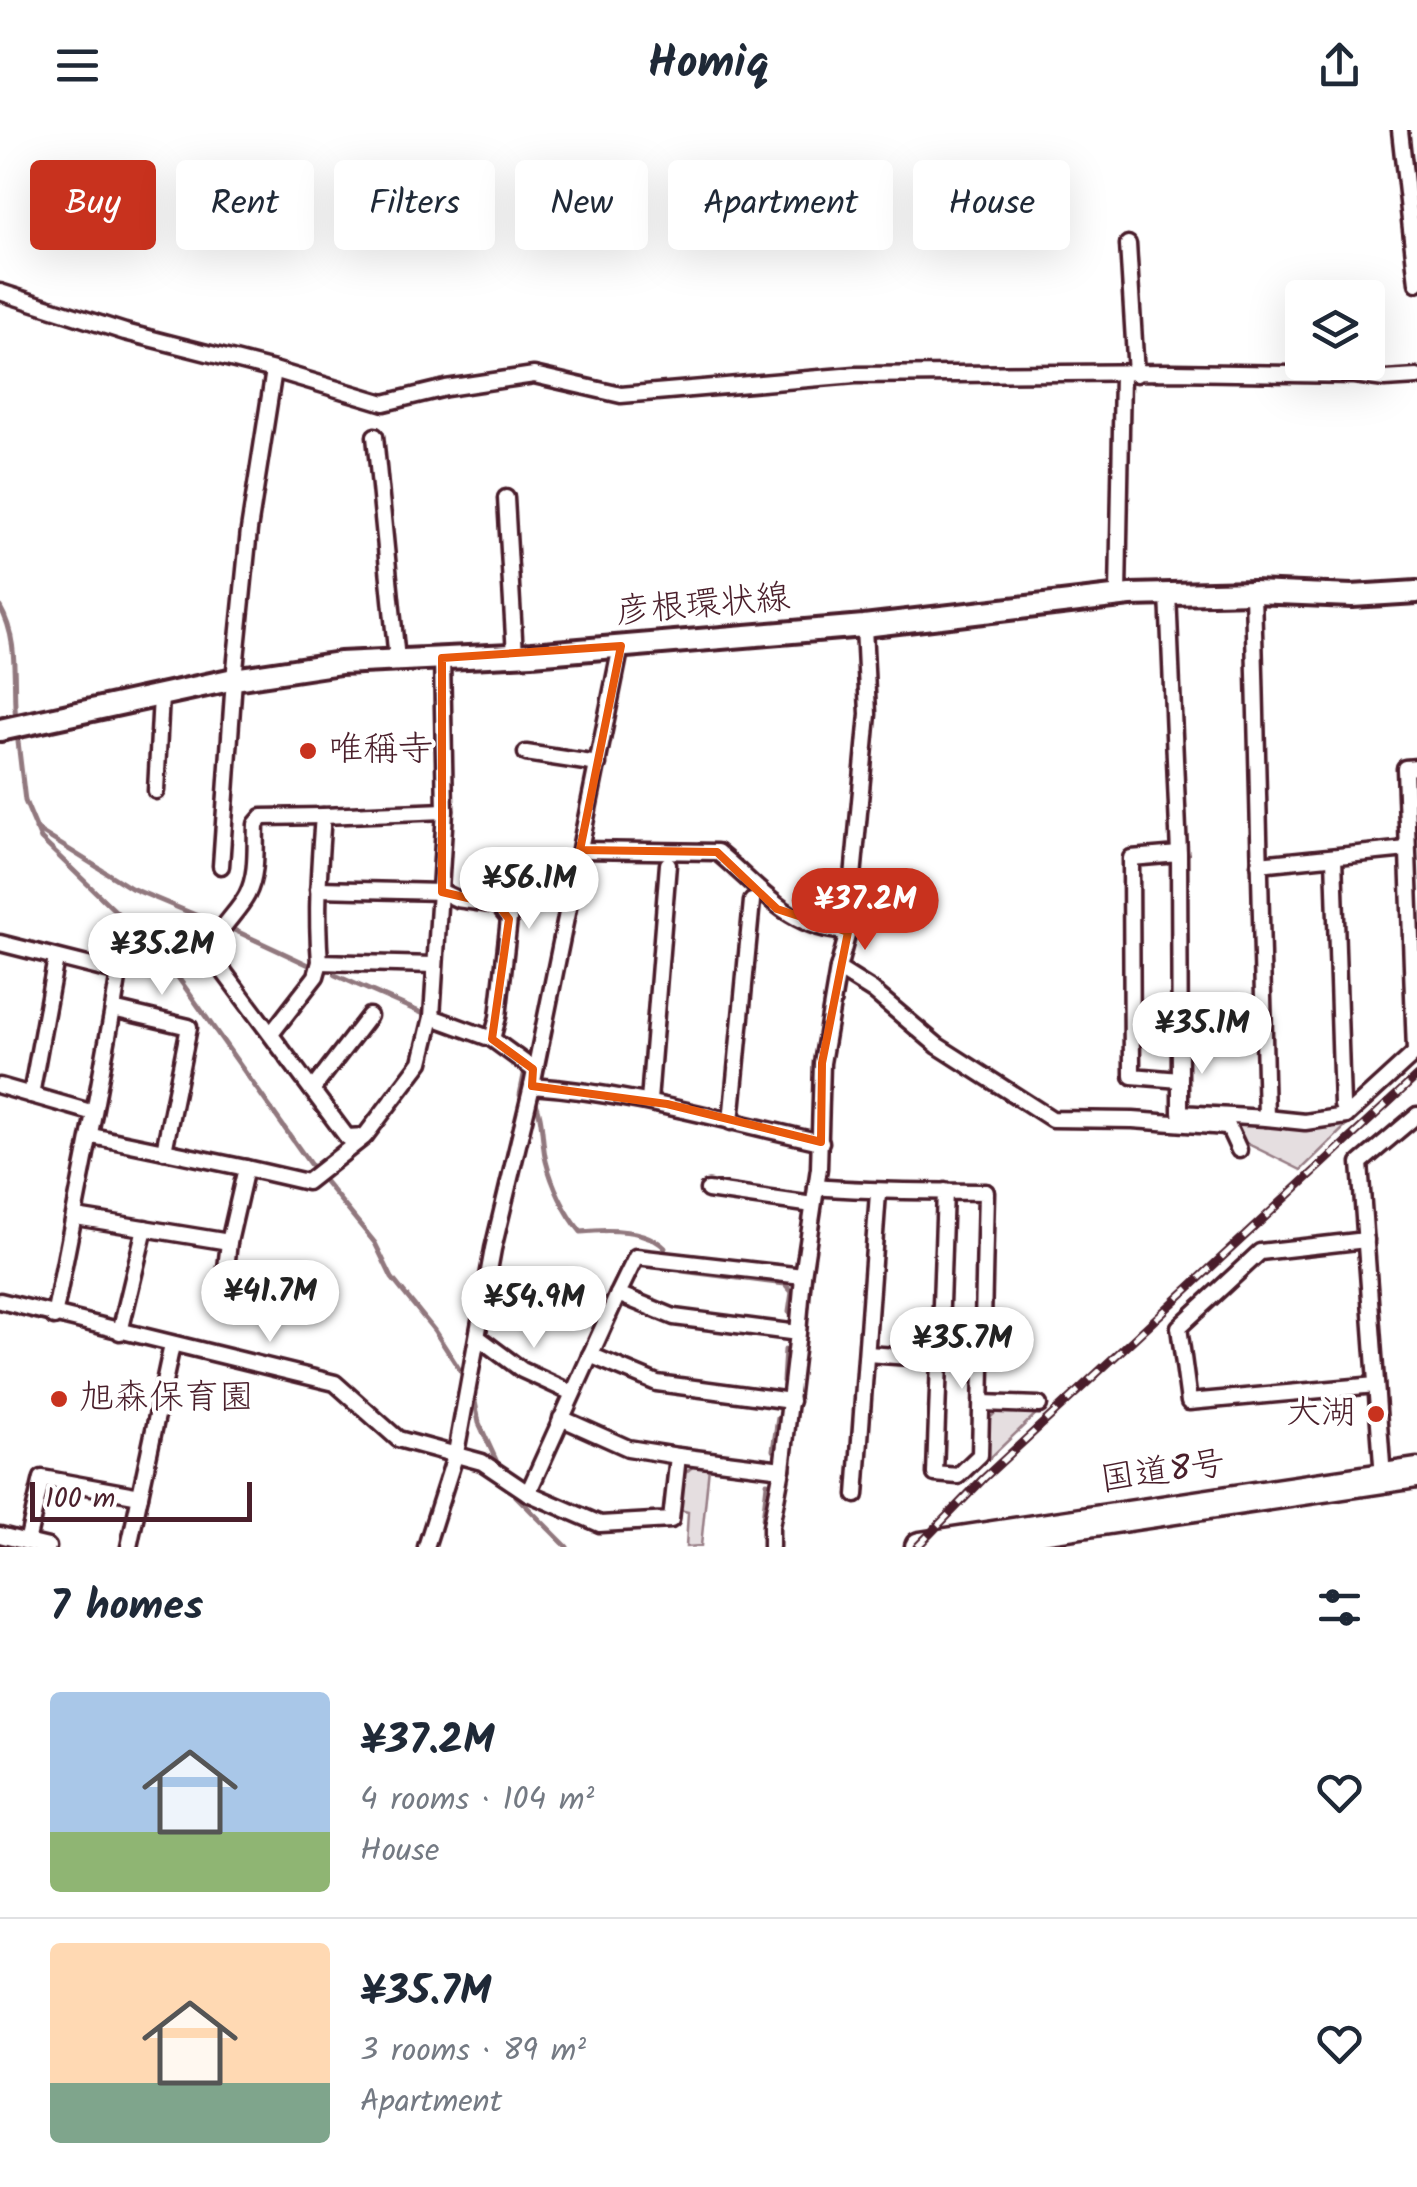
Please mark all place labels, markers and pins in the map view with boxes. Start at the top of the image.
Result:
place label: 唯稱寺 [328,723,433,779]
marker: 唯稱寺 [297,740,319,762]
pin: ¥56.1M [448,847,610,932]
pin: ¥37.2M [784,868,946,953]
pin: ¥35.2M [81,913,243,998]
pin: ¥35.1M [1121,992,1283,1077]
pin: ¥41.7M [189,1260,351,1345]
pin: ¥54.9M [453,1266,615,1351]
pin: ¥35.7M [881,1307,1043,1392]
place label: 旭森保育園 [79,1371,254,1427]
place label: 大湖 [1286,1386,1356,1442]
marker: 旭森保育園 [48,1388,70,1410]
marker: 大湖 [1365,1403,1387,1425]

